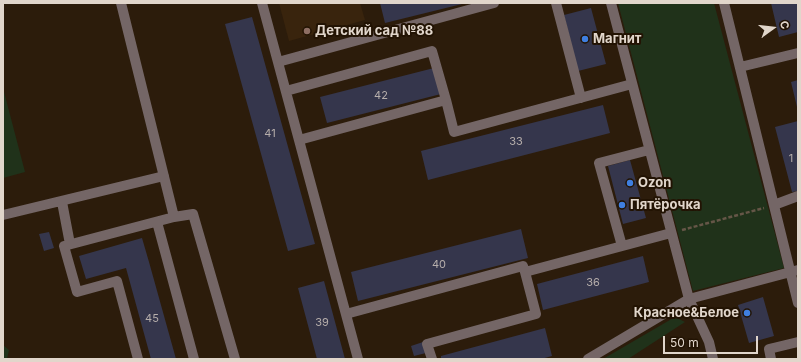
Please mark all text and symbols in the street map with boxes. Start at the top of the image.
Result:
north arrow [753,8,793,48]
text: С [777,19,792,31]
place label: Детский сад №88 [315,23,433,39]
marker: Детский сад №88 [302,26,312,36]
place label: Магнит [593,31,641,47]
marker: Магнит [580,34,590,44]
house number: 42 [374,89,388,103]
house number: 41 [264,127,276,141]
house number: 33 [509,135,523,149]
house number: 1 [789,152,793,166]
place label: Ozon [638,175,671,191]
marker: Ozon [625,178,635,188]
place label: Пятёрочка [630,197,701,213]
marker: Пятёрочка [617,200,627,210]
house number: 40 [432,258,446,272]
house number: 36 [586,276,600,290]
place label: Красное&Белое [634,305,739,321]
marker: Красное&Белое [742,308,752,318]
house number: 45 [145,312,159,326]
house number: 39 [315,316,329,330]
scale bar [665,328,760,354]
text: 50 m [670,335,699,350]

